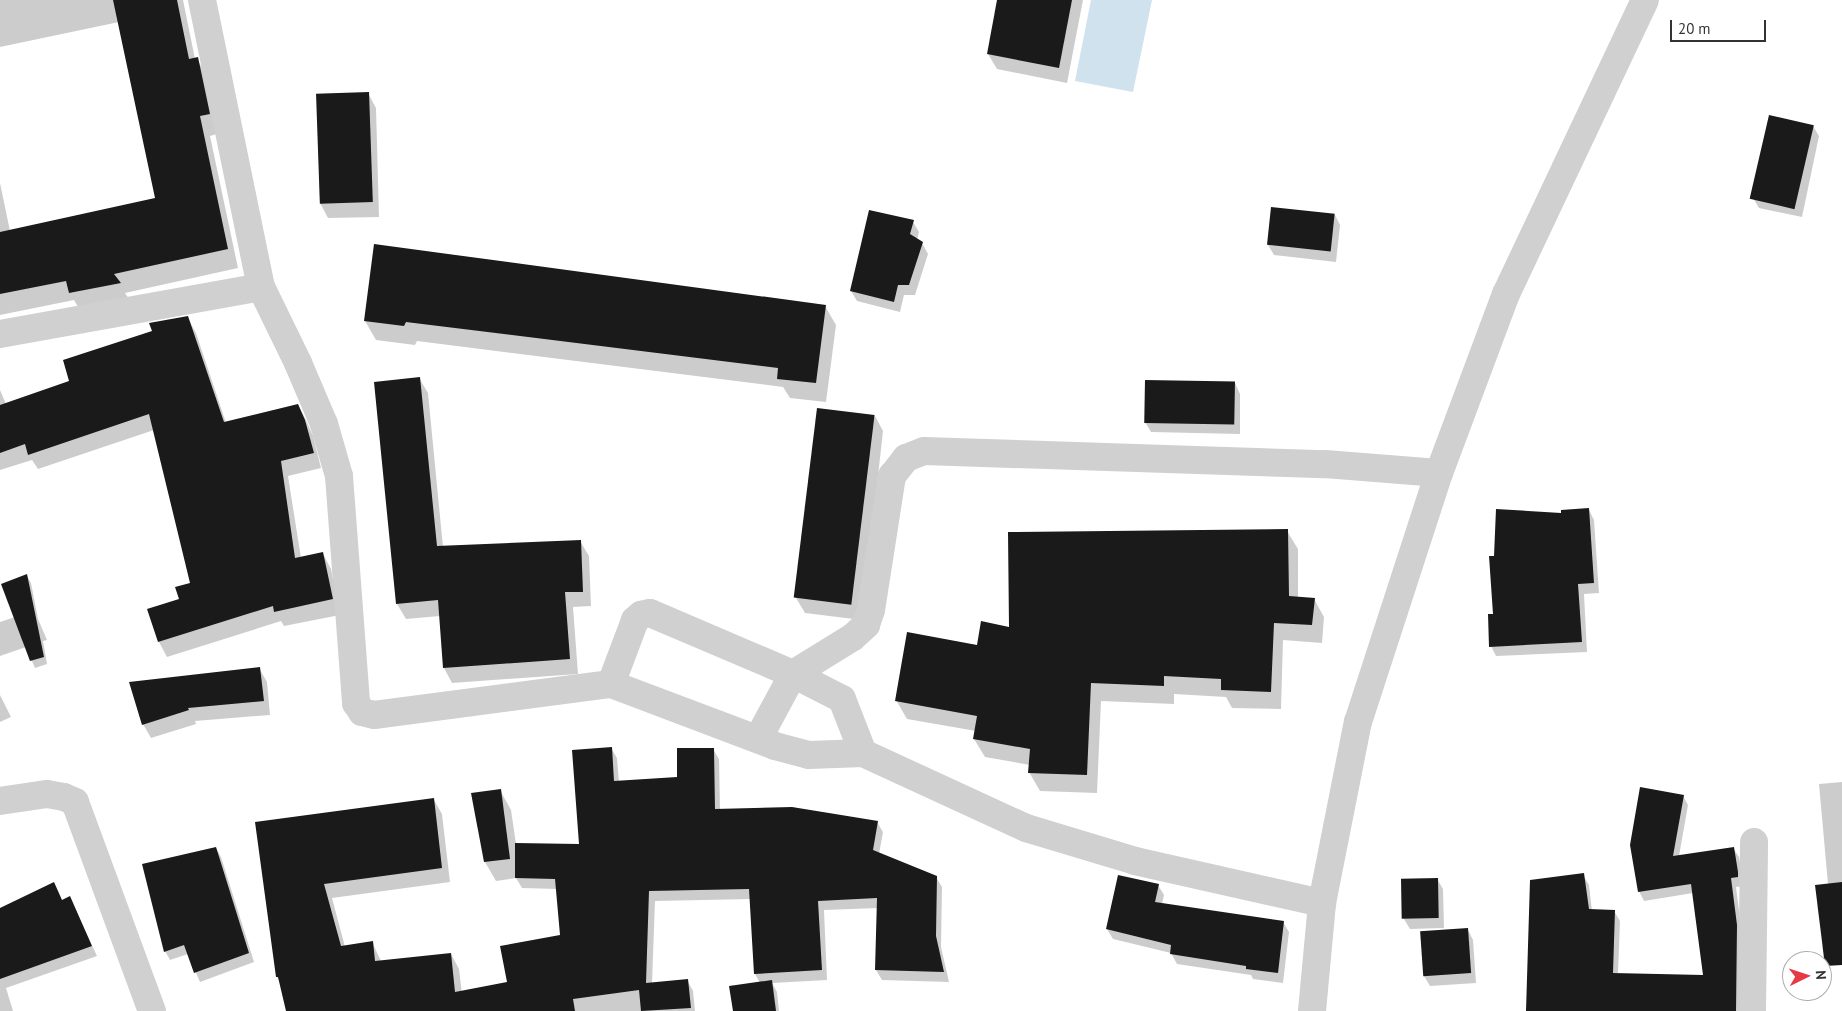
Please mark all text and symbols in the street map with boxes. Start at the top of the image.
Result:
scale bar [1672,10,1768,42]
text: 20 m [1678,19,1711,38]
north arrow [1782,951,1832,1001]
text: N [1812,970,1830,980]

